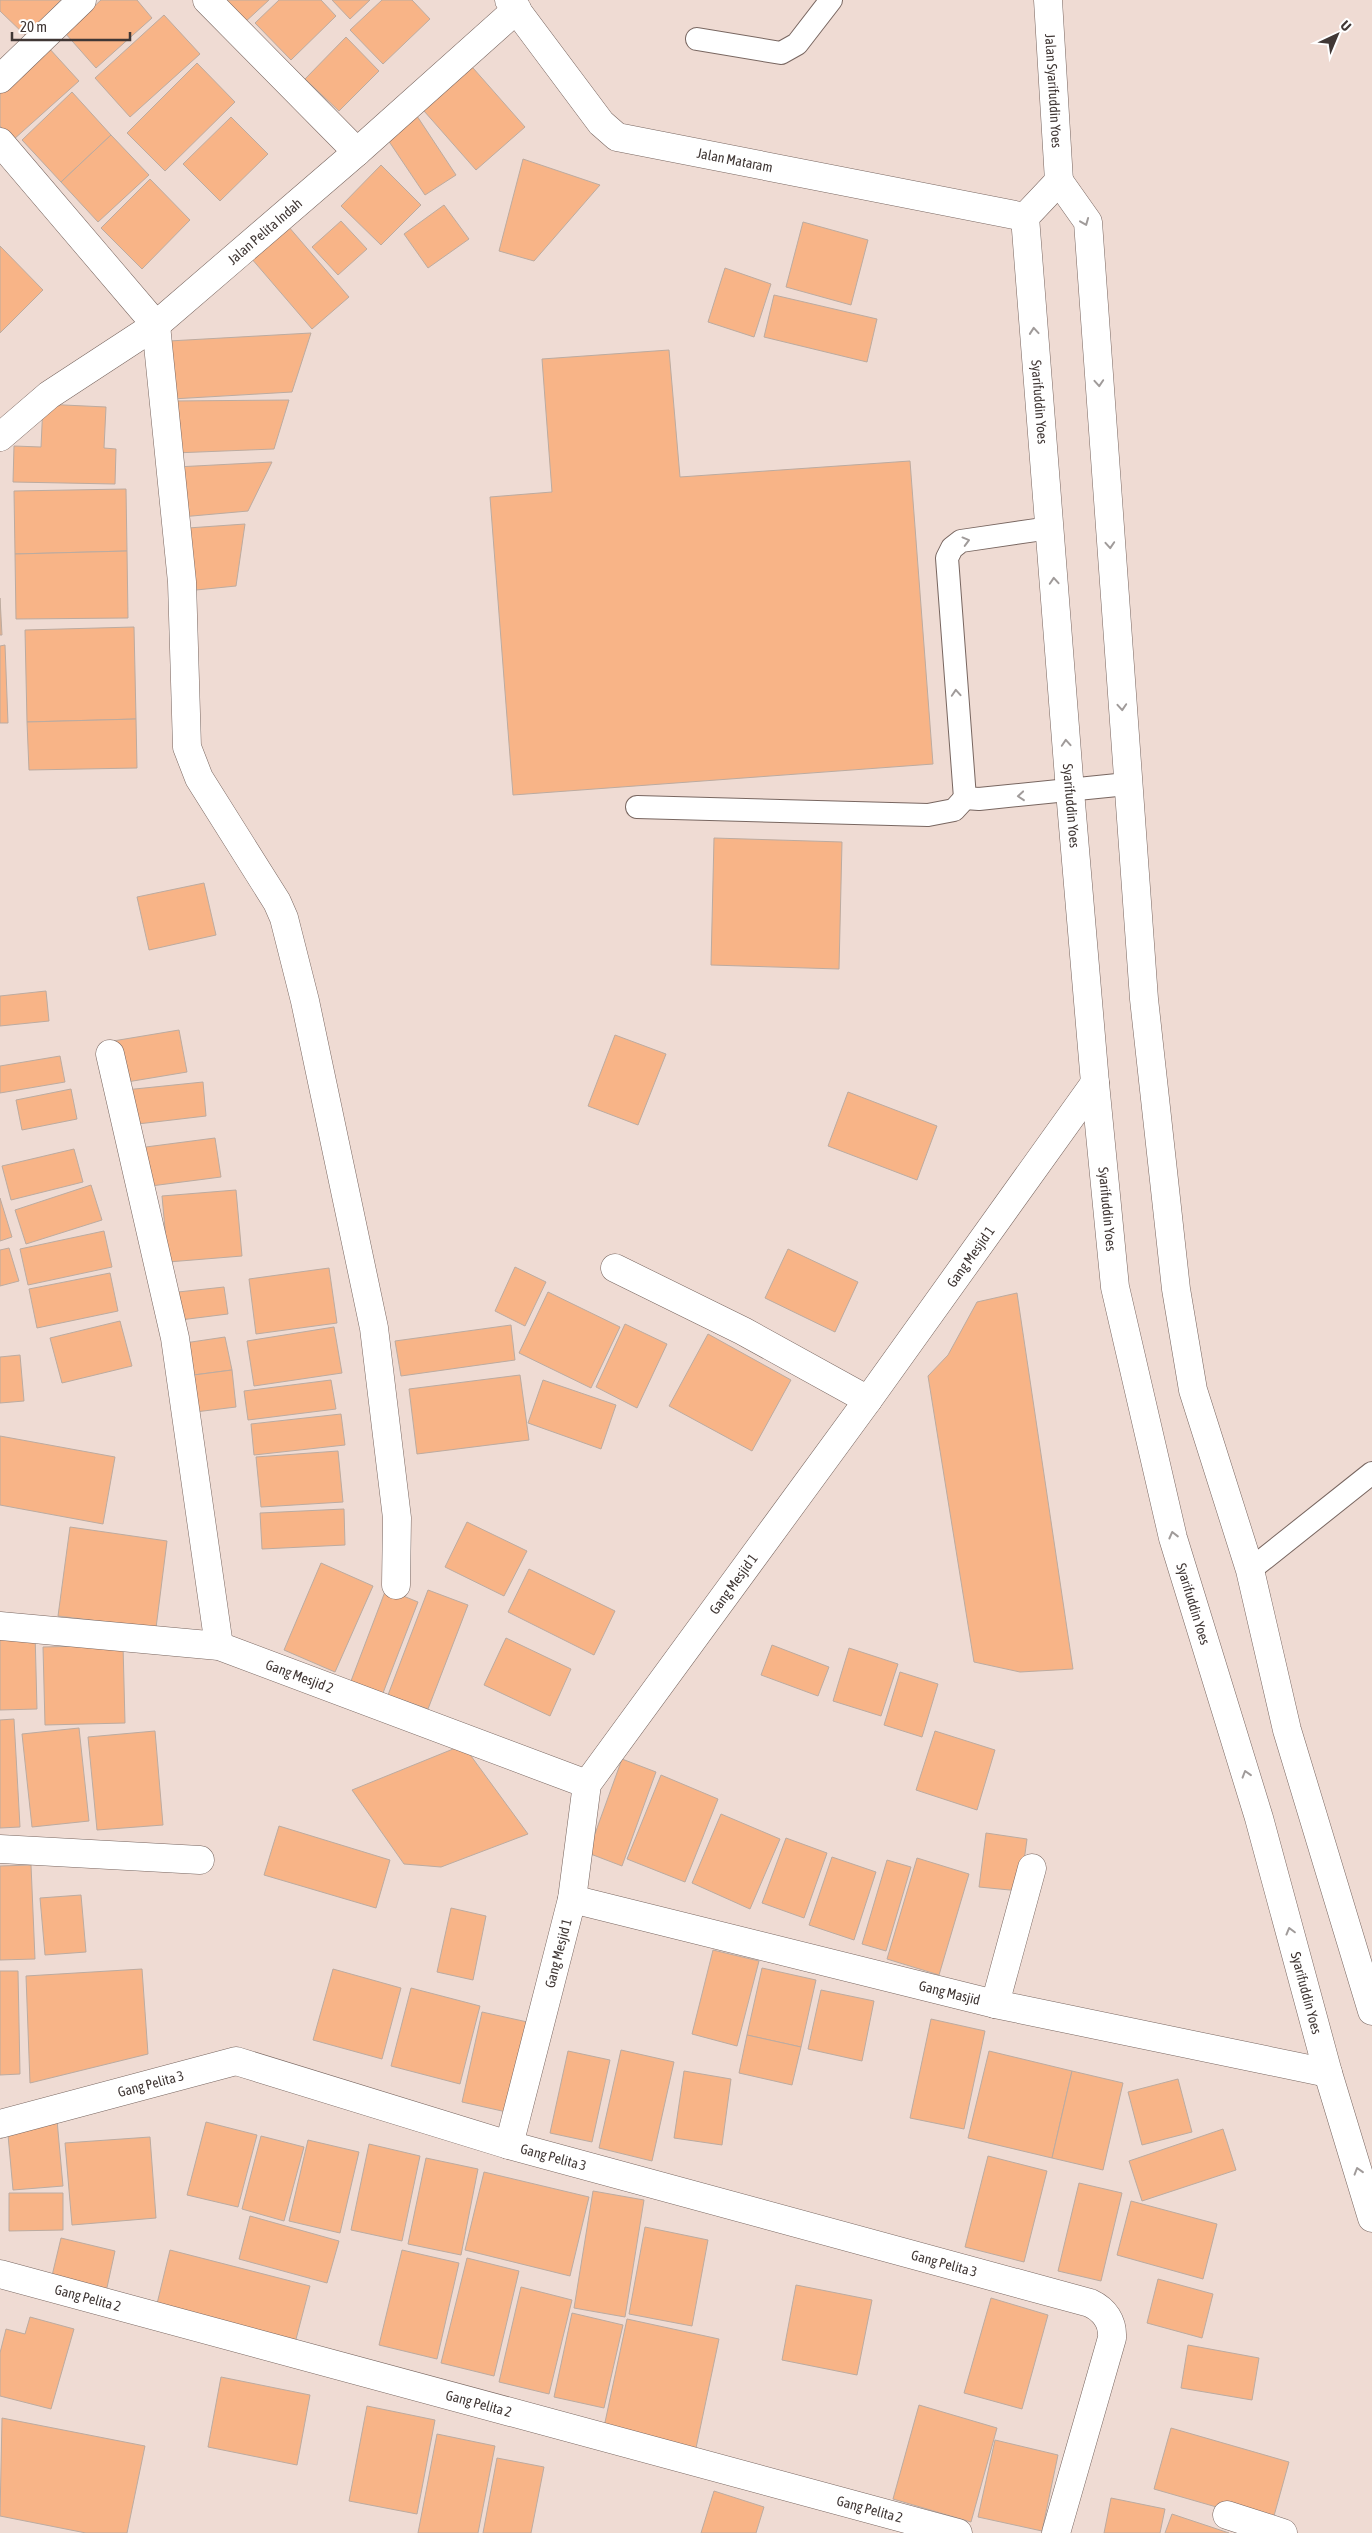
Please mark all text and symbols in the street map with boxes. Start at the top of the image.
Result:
scale bar [12,10,130,42]
north arrow [1312,10,1362,60]
text: U [1338,17,1355,34]
text: 20 m [20,18,47,35]
street label: Jalan Syarifuddin Yoes [1042,33,1065,148]
street label: Jalan Mataram [696,145,774,175]
street label: Jalan Pelita Indah [224,195,305,268]
one-way arrow [1079,217,1089,226]
one-way arrow [1029,327,1040,335]
street label: Syarifuddin Yoes [1028,359,1051,445]
one-way arrow [1094,379,1105,387]
one-way arrow [961,537,970,547]
one-way arrow [1105,542,1116,550]
one-way arrow [1049,576,1060,584]
one-way arrow [951,689,962,697]
one-way arrow [1116,704,1127,712]
one-way arrow [1061,738,1072,746]
street label: Syarifuddin Yoes [1060,763,1083,848]
one-way arrow [1017,790,1025,801]
street label: Syarifuddin Yoes [1095,1166,1119,1252]
street label: Gang Mesjid 1 [943,1223,998,1290]
one-way arrow [1168,1531,1179,1540]
street label: Gang Mesjid 1 [706,1550,761,1617]
street label: Syarifuddin Yoes [1173,1561,1213,1647]
street label: Gang Mesjid 2 [264,1656,336,1696]
one-way arrow [1241,1771,1251,1779]
street label: Gang Mesjid 1 [542,1917,575,1990]
one-way arrow [1285,1927,1295,1935]
street label: Syarifuddin Yoes [1288,1950,1325,2036]
street label: Gang Masjid [917,1977,982,2008]
street label: Gang Pelita 3 [116,2067,186,2100]
street label: Gang Pelita 3 [519,2140,588,2174]
one-way arrow [1353,2167,1363,2176]
street label: Gang Pelita 3 [909,2247,979,2280]
street label: Gang Pelita 2 [53,2281,123,2314]
street label: Gang Pelita 2 [444,2387,514,2420]
street label: Gang Pelita 2 [835,2493,905,2526]

